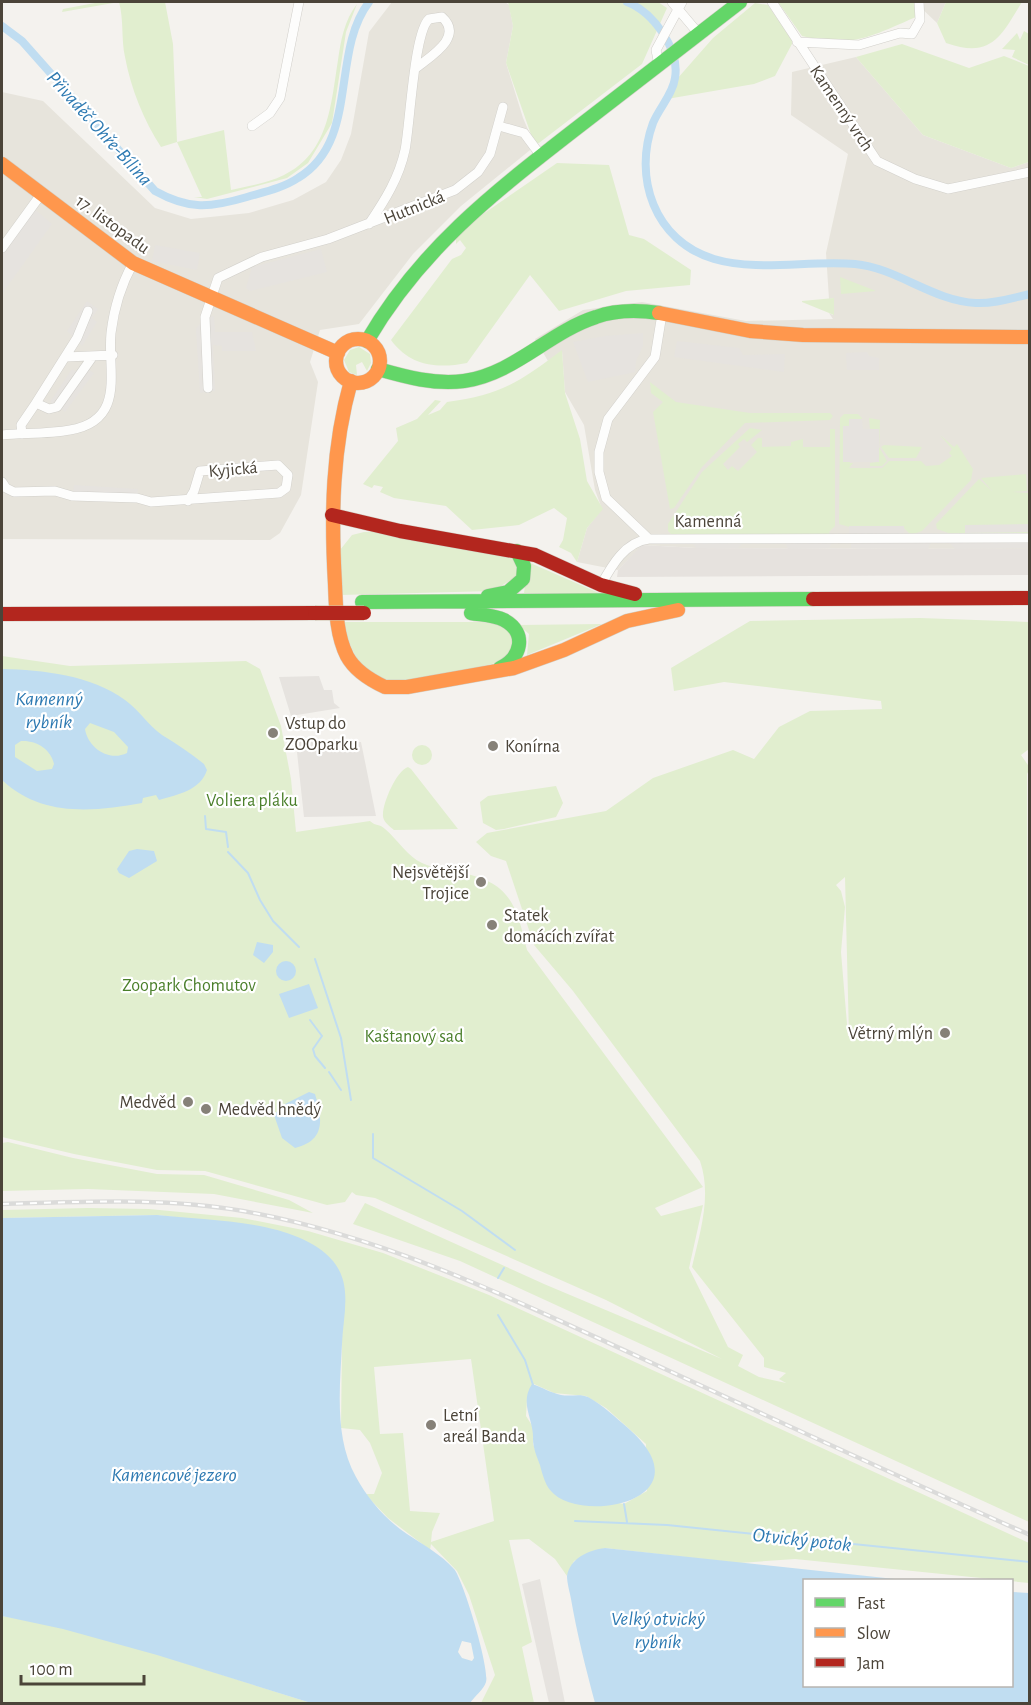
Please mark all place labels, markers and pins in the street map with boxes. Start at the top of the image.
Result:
place label: Vstup do ZOOparku [285,715,358,754]
marker: Vstup do ZOOparku [266,726,280,740]
place label: Konírna [505,738,560,756]
marker: Konírna [486,739,500,753]
place label: Nejsvětější Trojice [392,864,470,903]
marker: Nejsvětější Trojice [474,875,488,889]
place label: Statek domácích zvířat [504,907,615,946]
marker: Statek domácích zvířat [485,918,499,932]
place label: Větrný mlýn [848,1025,933,1043]
marker: Větrný mlýn [938,1026,952,1040]
place label: Medvěd [120,1094,176,1112]
marker: Medvěd [181,1095,195,1109]
place label: Medvěd hnědý [218,1101,321,1119]
marker: Medvěd hnědý [199,1102,213,1116]
place label: Letní areál Banda [443,1407,526,1446]
marker: Letní areál Banda [424,1418,438,1432]

